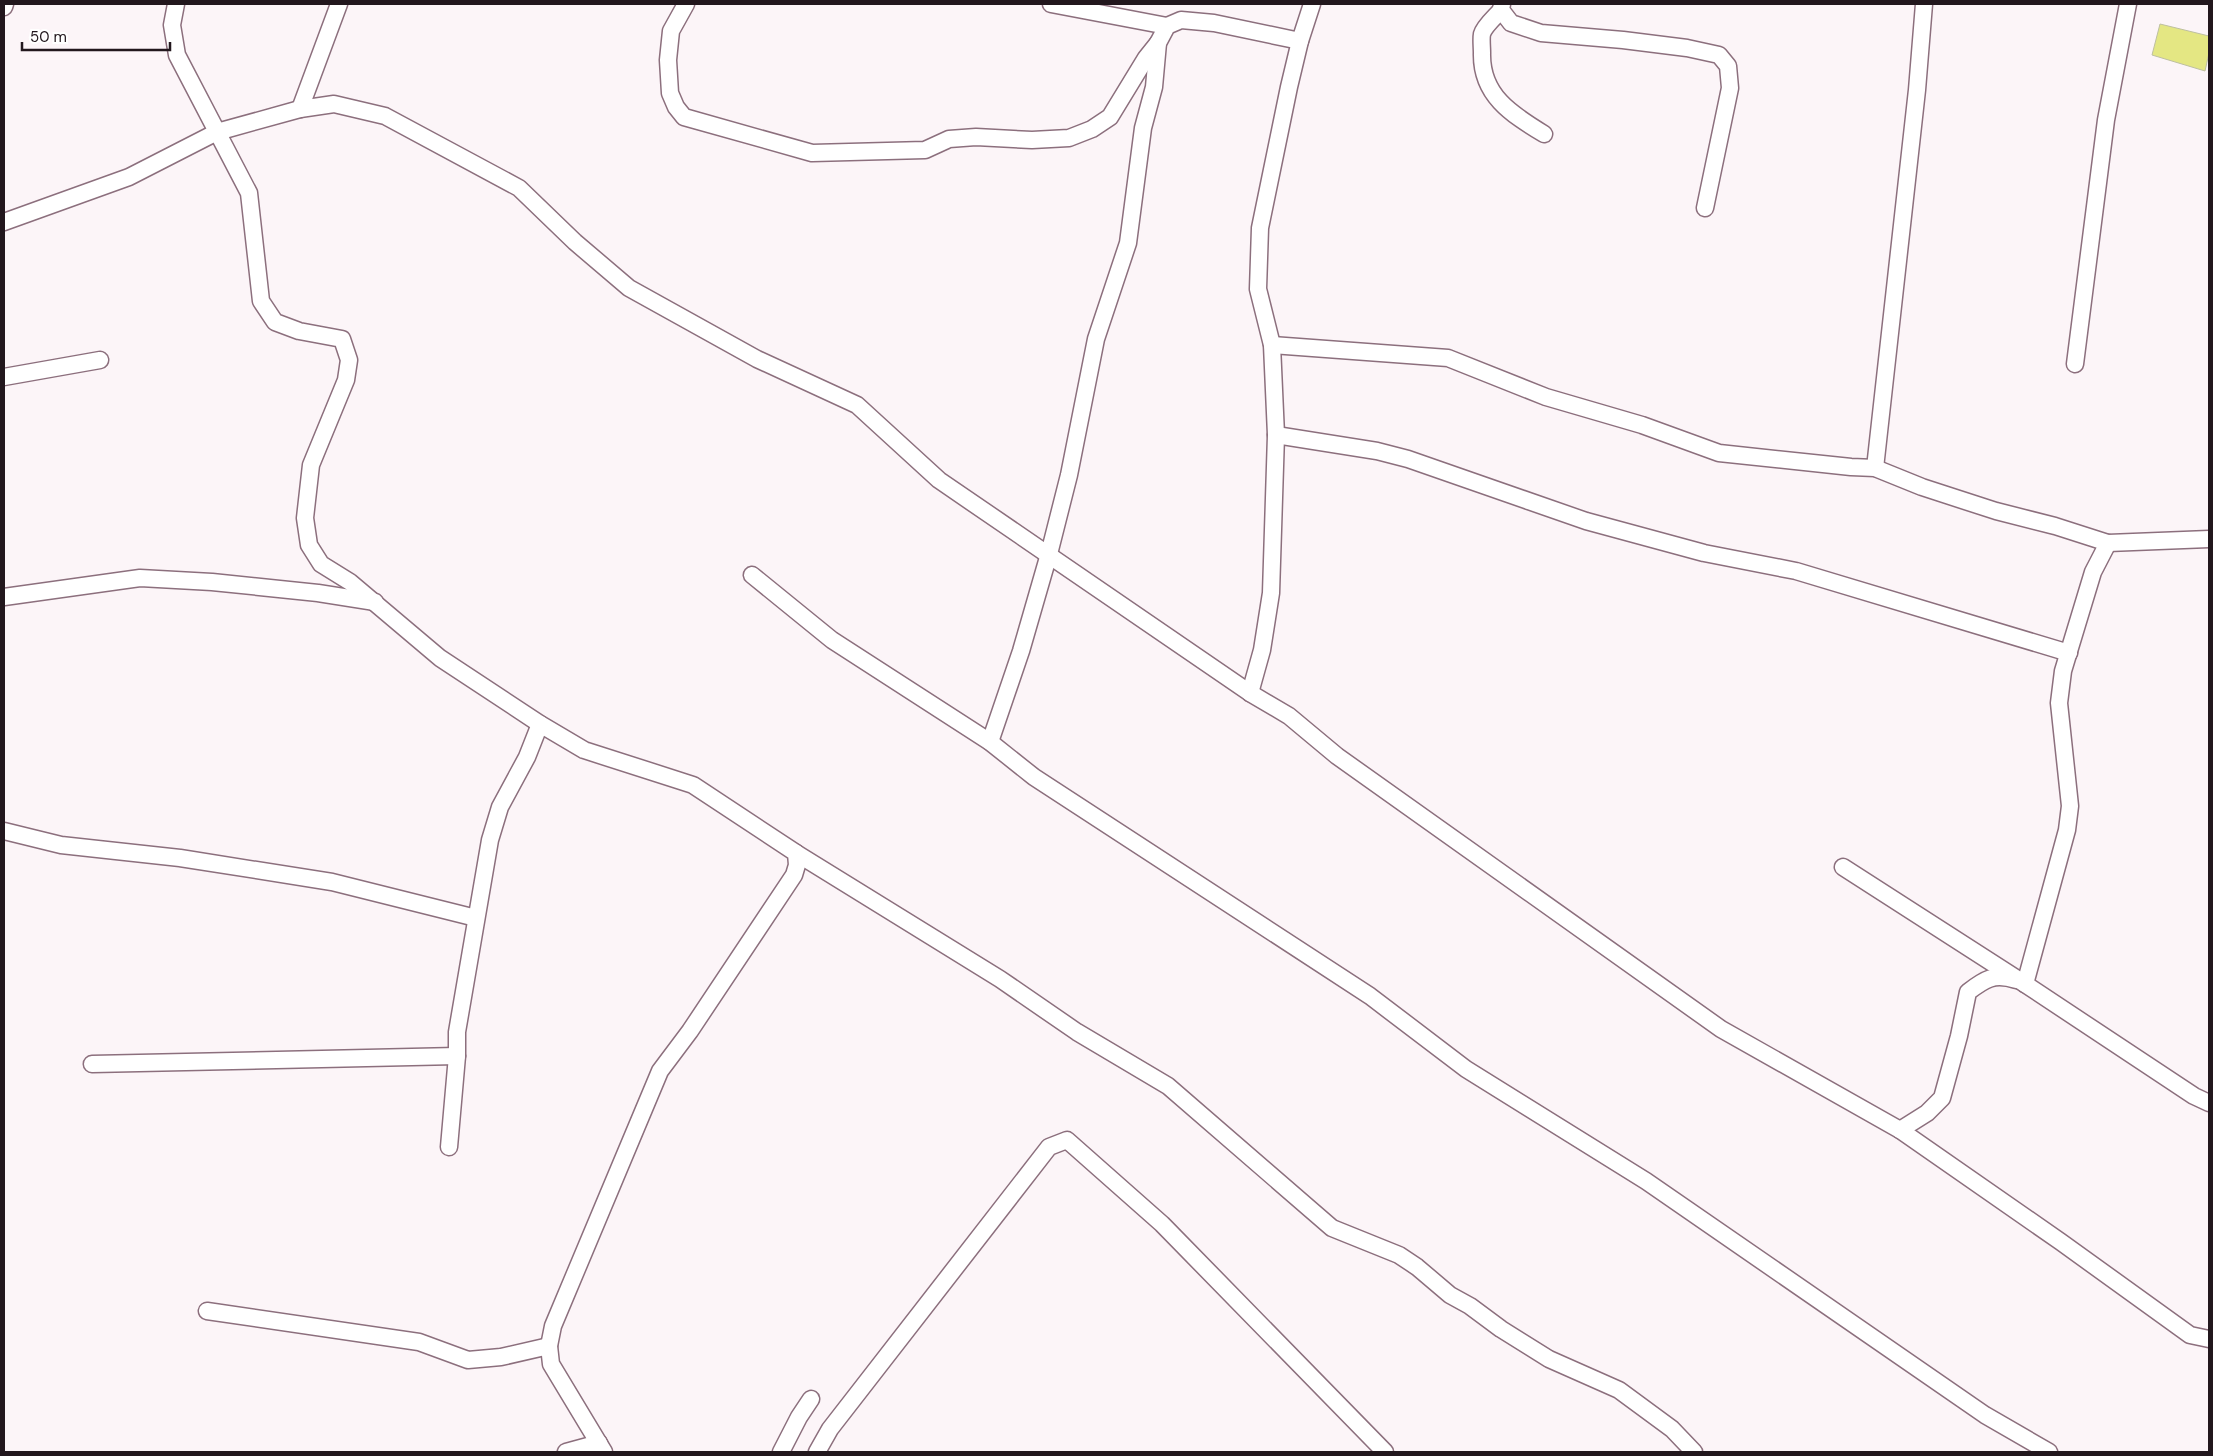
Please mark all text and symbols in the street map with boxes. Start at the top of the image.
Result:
scale bar [22,20,170,52]
text: 50 m [30,27,67,47]

